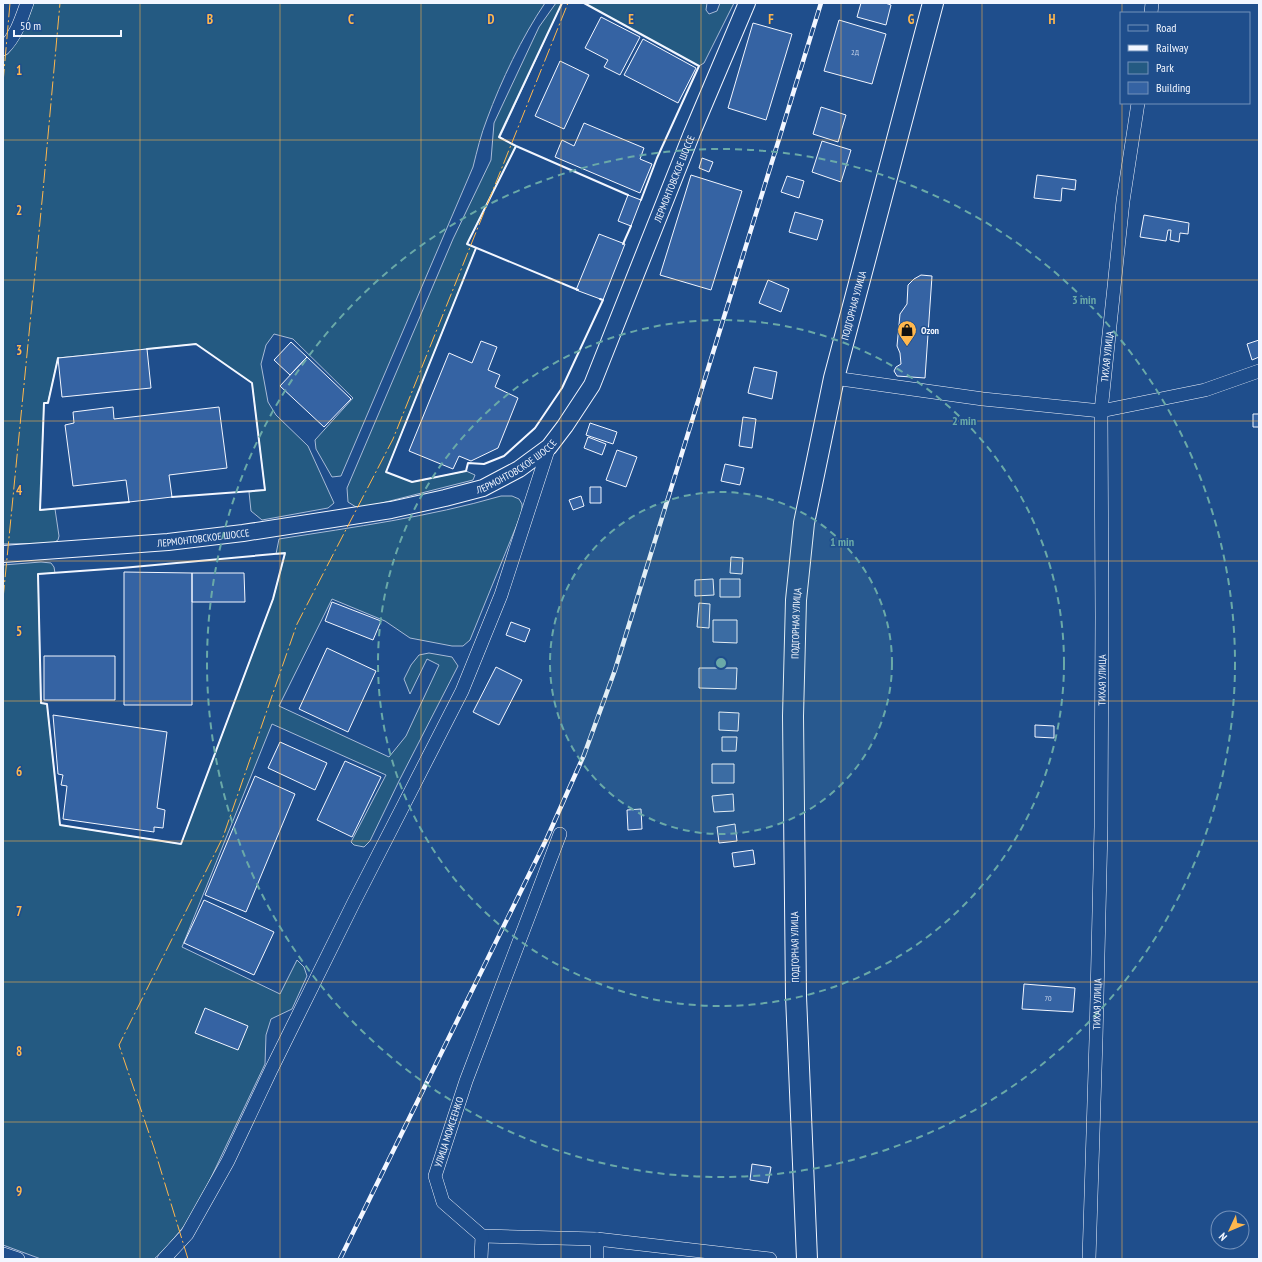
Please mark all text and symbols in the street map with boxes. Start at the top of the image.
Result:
text: B [207,11,213,28]
text: C [348,11,354,28]
text: D [488,11,495,28]
text: E [628,11,634,28]
text: F [768,11,774,28]
text: G [908,11,915,28]
text: H [1049,11,1056,28]
scale bar [14,12,121,38]
legend [1120,12,1250,104]
text: 50 m [20,18,41,33]
text: Road [1156,20,1176,35]
text: Railway [1156,40,1189,55]
house number: 2Д [851,47,860,57]
text: Park [1156,60,1174,75]
text: 1 [16,62,22,79]
text: Building [1156,80,1191,95]
street label: ЛЕРМОНТОВСКОЕ ШОССЕ [651,133,697,225]
text: 2 [16,202,22,219]
street label: ПОДГОРНАЯ УЛИЦА [838,269,869,341]
text: 3 min [1072,292,1096,307]
shop icon: Ozon [896,319,918,347]
place label: Ozon [921,324,940,337]
street label: ТИХАЯ УЛИЦА [1098,330,1116,383]
text: 3 [16,342,22,359]
text: 2 min [952,413,976,428]
street label: ЛЕРМОНТОВСКОЕ ШОССЕ [474,437,559,496]
text: 4 [16,482,23,499]
street label: ЛЕРМОНТОВСКОЕ ШОССЕ [156,526,250,549]
text: 1 min [830,534,854,549]
street label: ПОДГОРНАЯ УЛИЦА [788,587,804,659]
text: 5 [16,623,22,640]
street label: ТИХАЯ УЛИЦА [1095,654,1108,706]
centre of rings [714,656,728,670]
text: 6 [16,763,22,780]
text: 7 [16,903,22,920]
street label: ПОДГОРНАЯ УЛИЦА [788,911,802,983]
street label: ТИХАЯ УЛИЦА [1090,978,1104,1030]
house number: 70 [1044,993,1052,1003]
text: 8 [16,1043,22,1060]
street label: УЛИЦА МОИСЕЕНКО [432,1095,467,1169]
text: 9 [16,1183,22,1200]
north arrow [1210,1210,1250,1250]
text: N [1216,1230,1230,1244]

